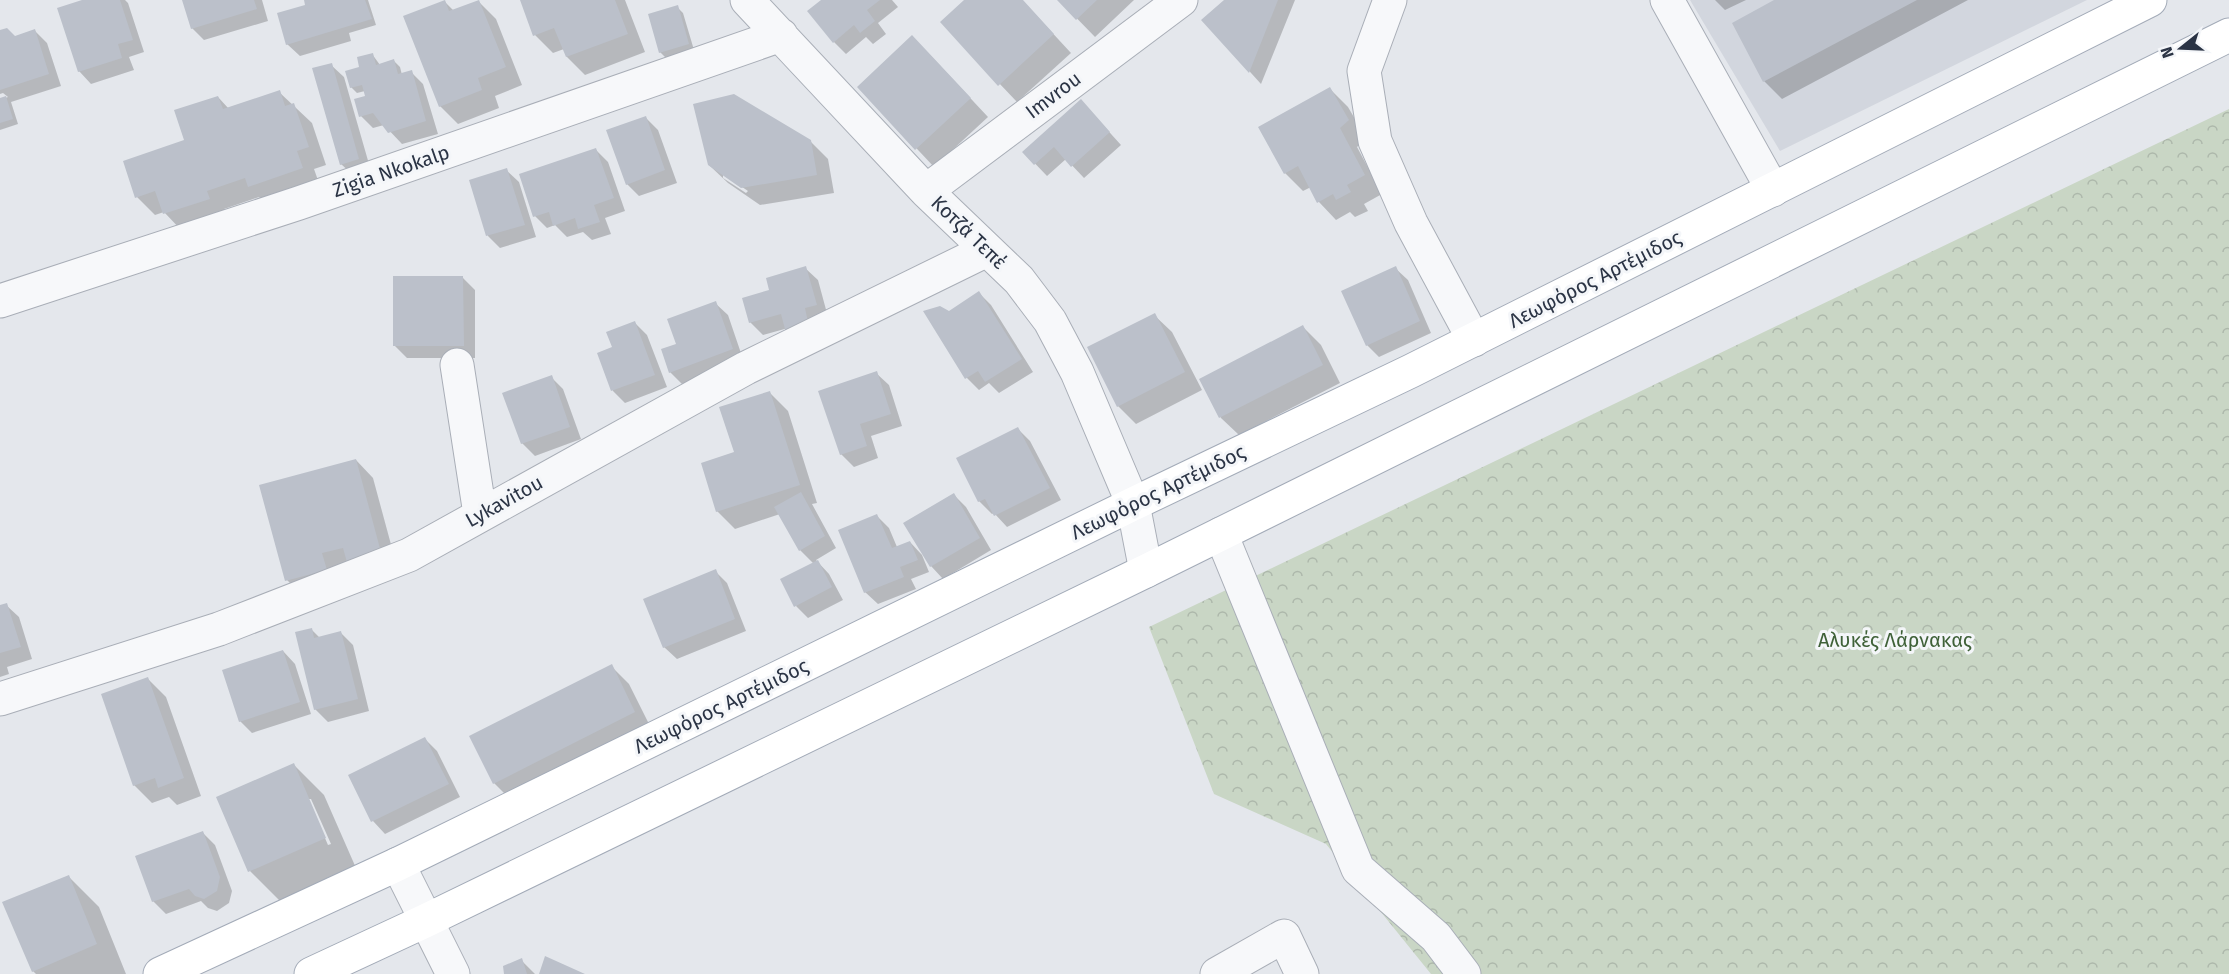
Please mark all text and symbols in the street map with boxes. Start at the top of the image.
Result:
north arrow [2151,18,2211,78]
text: N [2157,45,2178,60]
street label: Imvrou [1021,66,1085,124]
street label: Zigia Nkokalp [329,140,453,202]
street label: Κοτζά Τεπέ [926,190,1012,274]
street label: Λεωφόρος Αρτέμιδος [1505,225,1685,333]
street label: Λεωφόρος Αρτέμιδος [1067,439,1249,545]
street label: Lykavitou [461,470,547,532]
park label: Αλυκές Λάρνακας [1818,628,1972,652]
street label: Λεωφόρος Αρτέμιδος [630,653,812,759]

